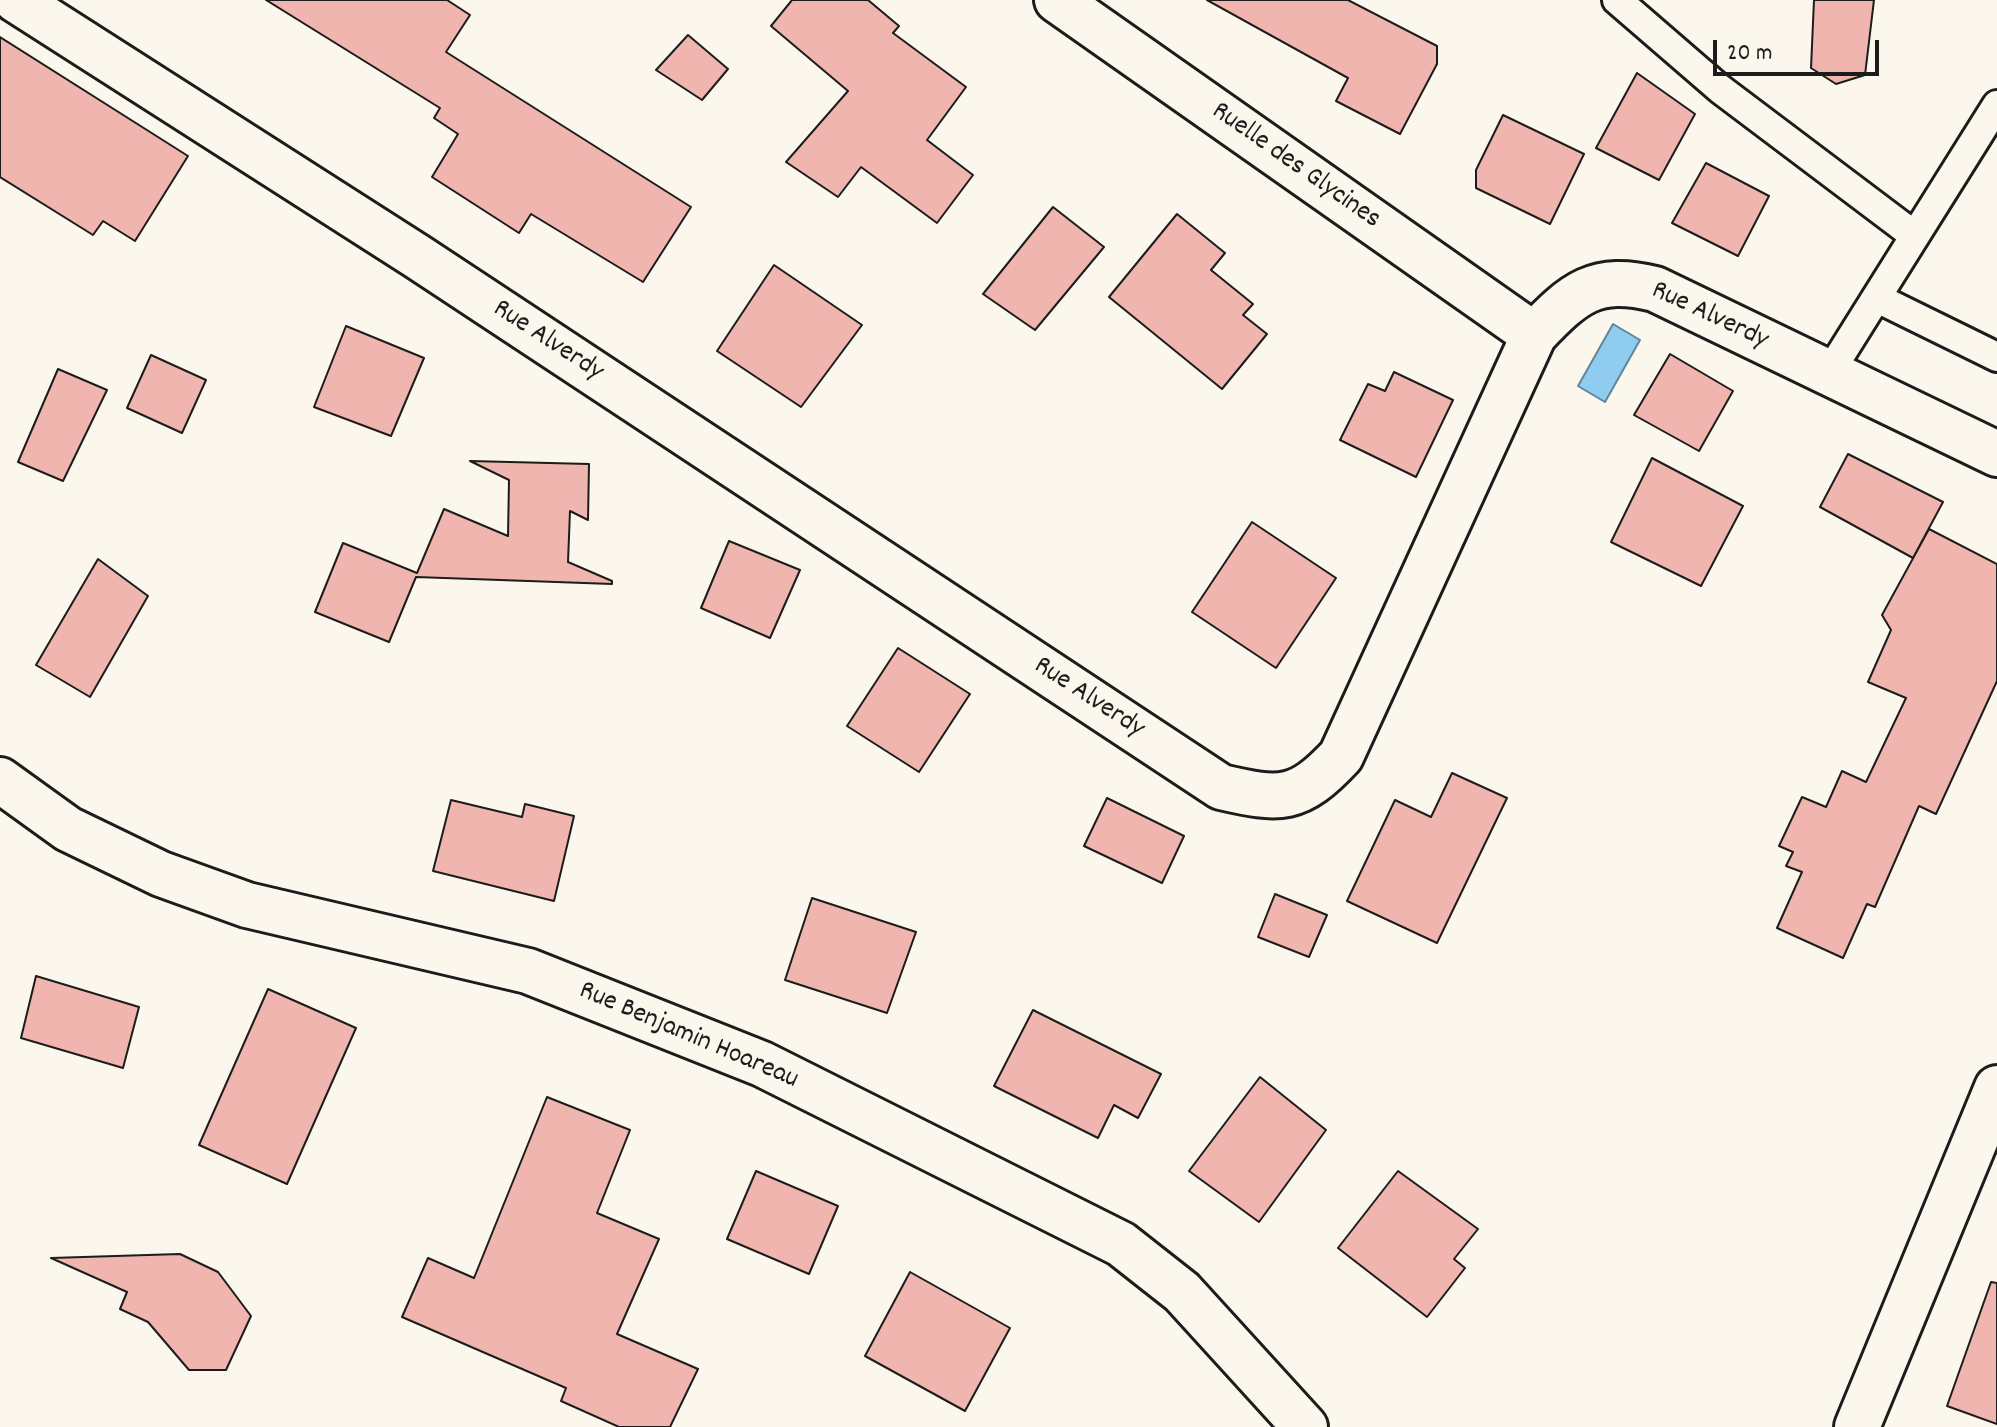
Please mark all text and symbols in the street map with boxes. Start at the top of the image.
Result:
scale bar [1717,24,1883,74]
text: 20 m [1727,37,1773,71]
street label: Ruelle des Glycines [1204,96,1386,238]
street label: Rue Alverdy [1645,275,1773,359]
street label: Rue Alverdy [485,294,609,390]
street label: Rue Alverdy [1026,651,1150,747]
street label: Rue Benjamin Hoareau [573,976,803,1098]

